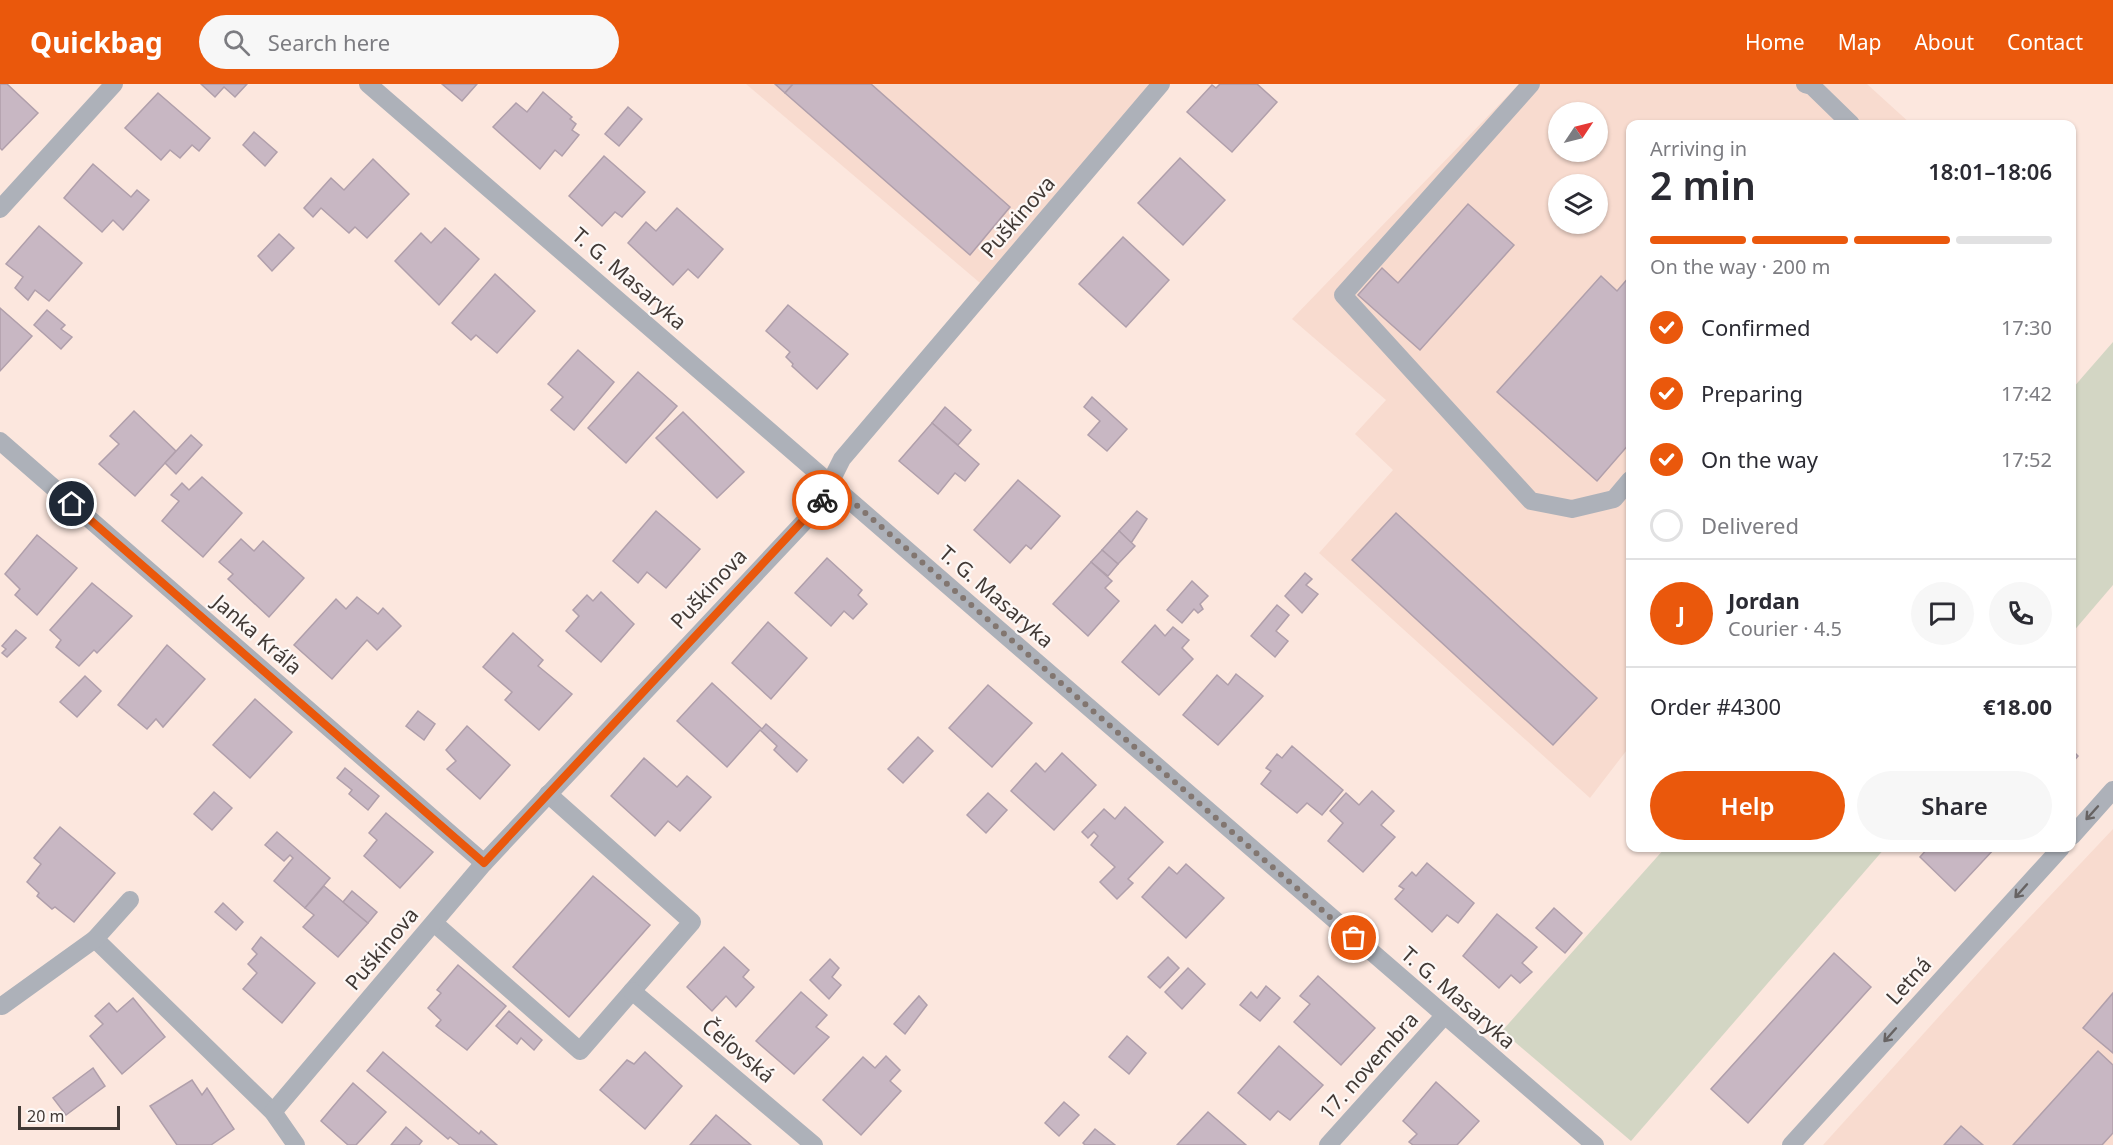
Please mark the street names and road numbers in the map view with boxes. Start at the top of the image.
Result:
street label: Puškinova [974,169,1061,263]
street label: T. G. Masaryka [567,221,693,336]
street label: T. G. Masaryka [934,539,1060,654]
street label: Puškinova [664,542,753,634]
street label: Janka Kráľa [206,587,308,681]
street label: Puškinova [338,901,424,996]
street label: T. G. Masaryka [1396,940,1522,1055]
street label: Letná [1879,950,1937,1010]
street label: 17. novembra [1313,1006,1424,1125]
street label: Čeľovská [696,1012,781,1089]

